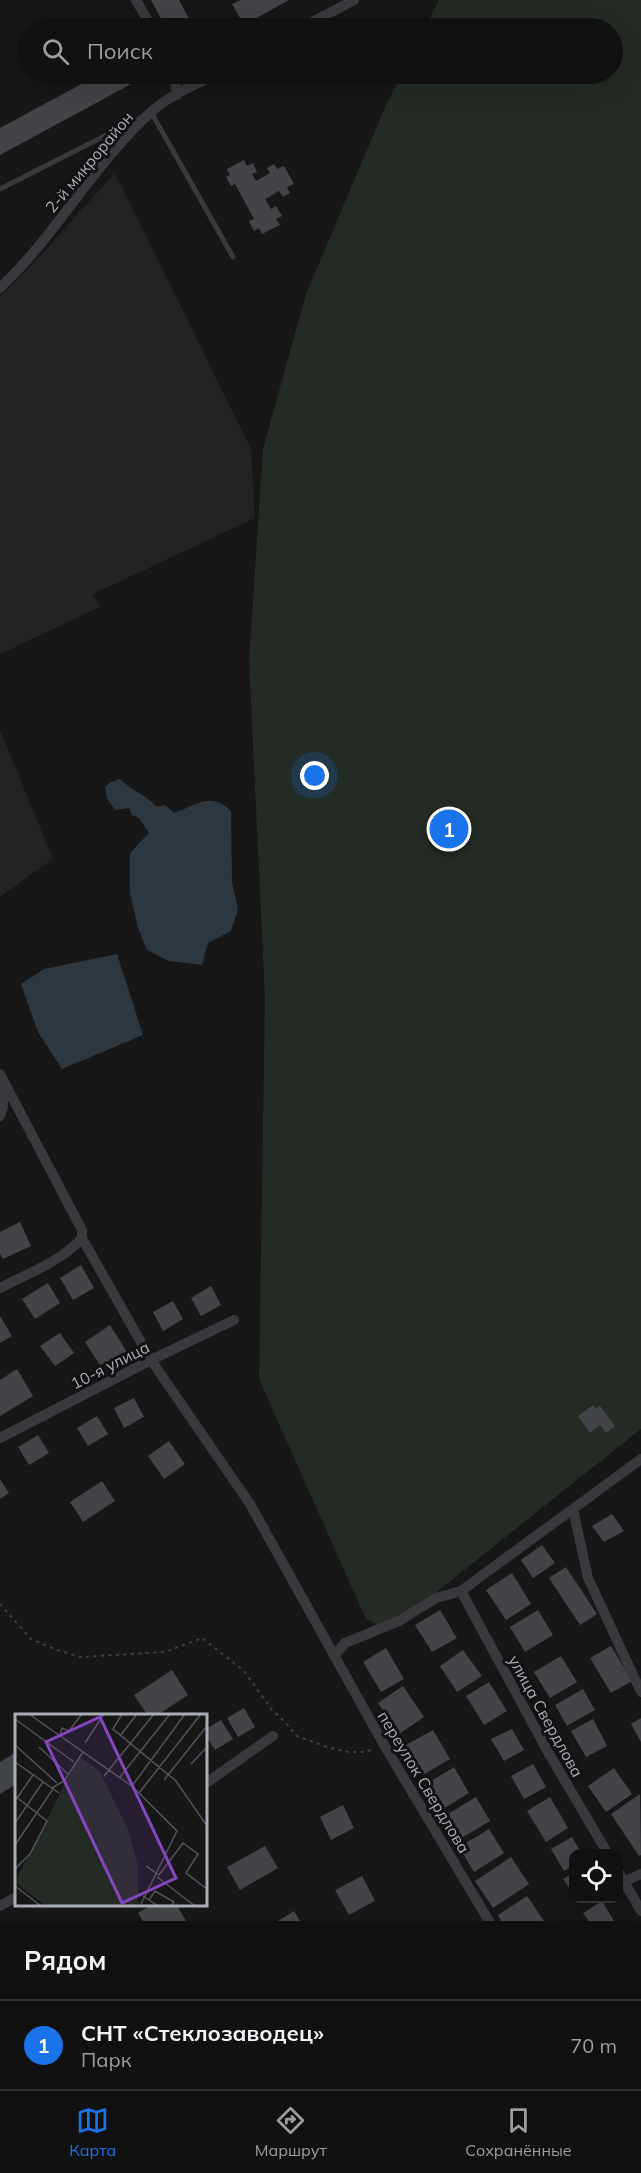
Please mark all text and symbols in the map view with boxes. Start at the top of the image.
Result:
search box [18,18,623,84]
icon: search [39,35,72,68]
text: Поиск [87,37,153,65]
street label: 2-й микрорайон [41,107,137,217]
your location [300,761,329,790]
pin: 1 [430,806,468,852]
street label: 10-я улица [67,1337,153,1393]
street label: улица Свердлова [504,1652,588,1780]
street label: переулок Свердлова [374,1707,474,1857]
inset map [15,1714,207,1906]
map controls [569,1849,623,1903]
button: locate [569,1849,623,1903]
text: Рядом [24,1944,107,1977]
text: СНТ «Стеклозаводец» [81,2019,324,2047]
text: 1 [38,2033,50,2058]
text: 70 m [570,2033,617,2058]
text: Парк [81,2047,131,2072]
tab: Карта [69,2104,116,2160]
tab: Маршрут [255,2104,327,2160]
tab: Сохранённые [465,2104,572,2160]

